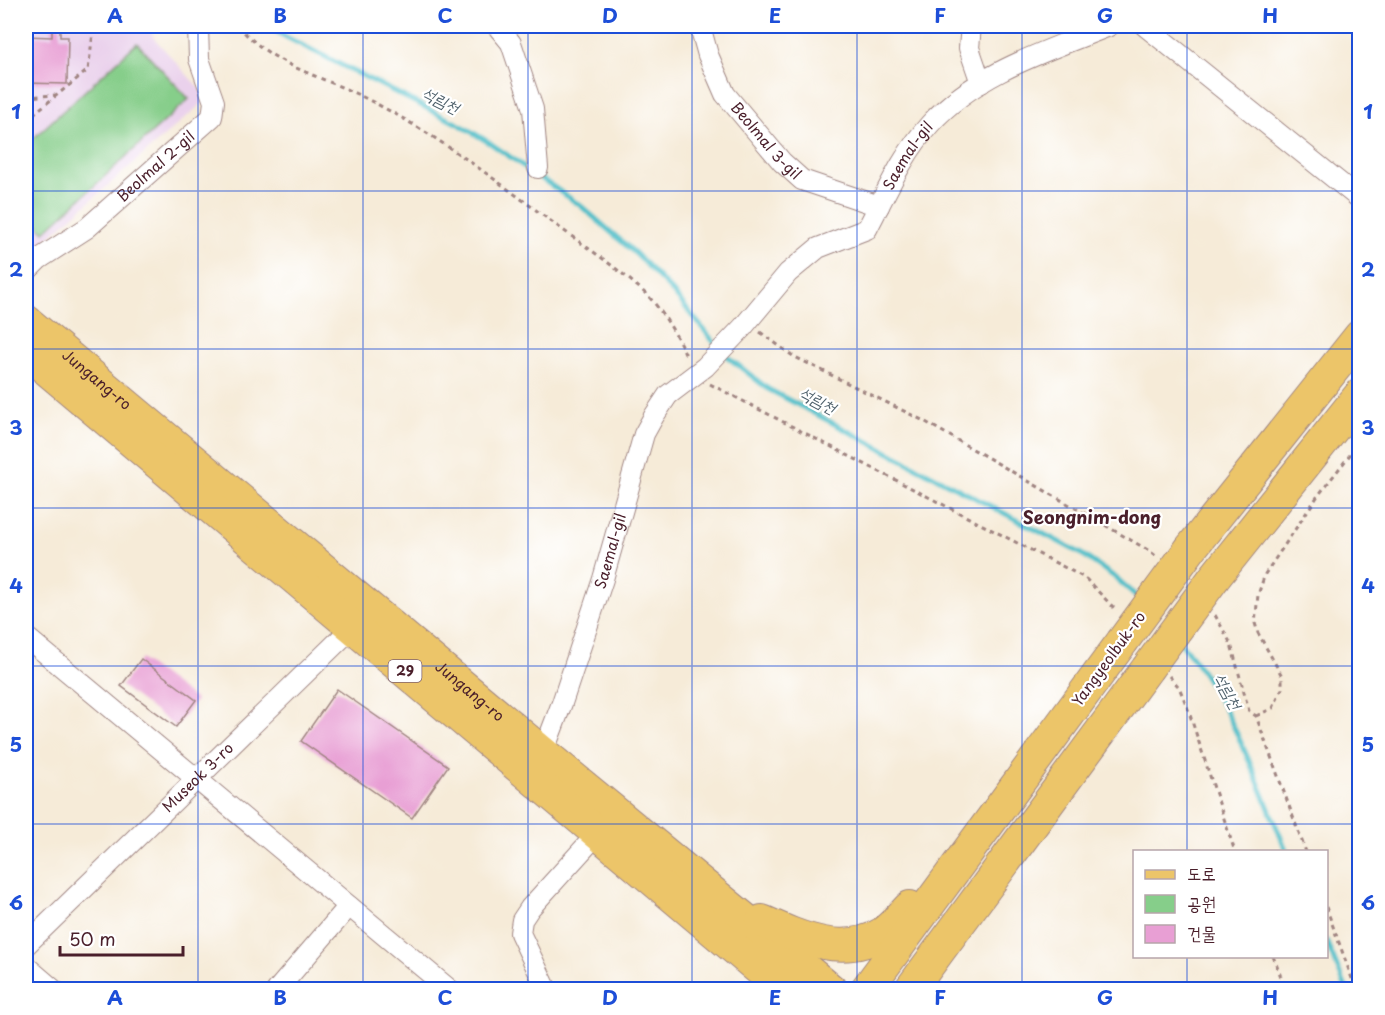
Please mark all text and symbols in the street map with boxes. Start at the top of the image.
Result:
text: A [107,0,123,30]
text: B [273,0,287,30]
text: C [437,0,453,30]
text: D [602,0,618,30]
text: E [769,0,781,30]
text: F [934,0,946,30]
text: G [1097,0,1113,30]
text: H [1262,0,1278,30]
water label: 석림천 [419,80,466,120]
text: 1 [11,96,21,126]
street label: Beolmal 3-gil [726,96,807,184]
text: 1 [1363,96,1373,126]
street label: Saemal-gil [876,115,938,194]
street label: Beolmal 2-gil [111,124,199,206]
text: 2 [9,254,23,284]
text: 2 [1361,254,1375,284]
street label: Jungang-ro [58,343,137,415]
water label: 석림천 [796,379,843,420]
text: 3 [9,412,23,442]
text: 3 [1361,412,1375,442]
district label: Seongnim-dong [1023,503,1161,530]
street label: Saemal-gil [588,510,631,592]
text: 4 [9,570,23,600]
text: 4 [1361,570,1375,600]
street label: Yangyeolbuk-ro [1065,606,1150,710]
street label: Jungang-ro [431,655,510,726]
road number: 29 [388,660,422,682]
water label: 석림천 [1209,668,1250,715]
text: 5 [10,729,22,759]
text: 5 [1362,729,1374,759]
street label: Museok 3-ro [156,736,238,817]
legend [1133,850,1328,958]
text: 도로 [1187,859,1216,886]
text: 6 [9,887,23,917]
text: 6 [1361,887,1375,917]
text: 공원 [1187,889,1216,916]
scale bar [60,919,183,957]
text: 건물 [1187,919,1216,946]
text: 50 m [69,925,116,952]
text: A [107,982,123,1012]
text: B [273,982,287,1012]
text: C [437,982,453,1012]
text: D [602,982,618,1012]
text: E [769,982,781,1012]
text: F [934,982,946,1012]
text: G [1097,982,1113,1012]
text: H [1262,982,1278,1012]

